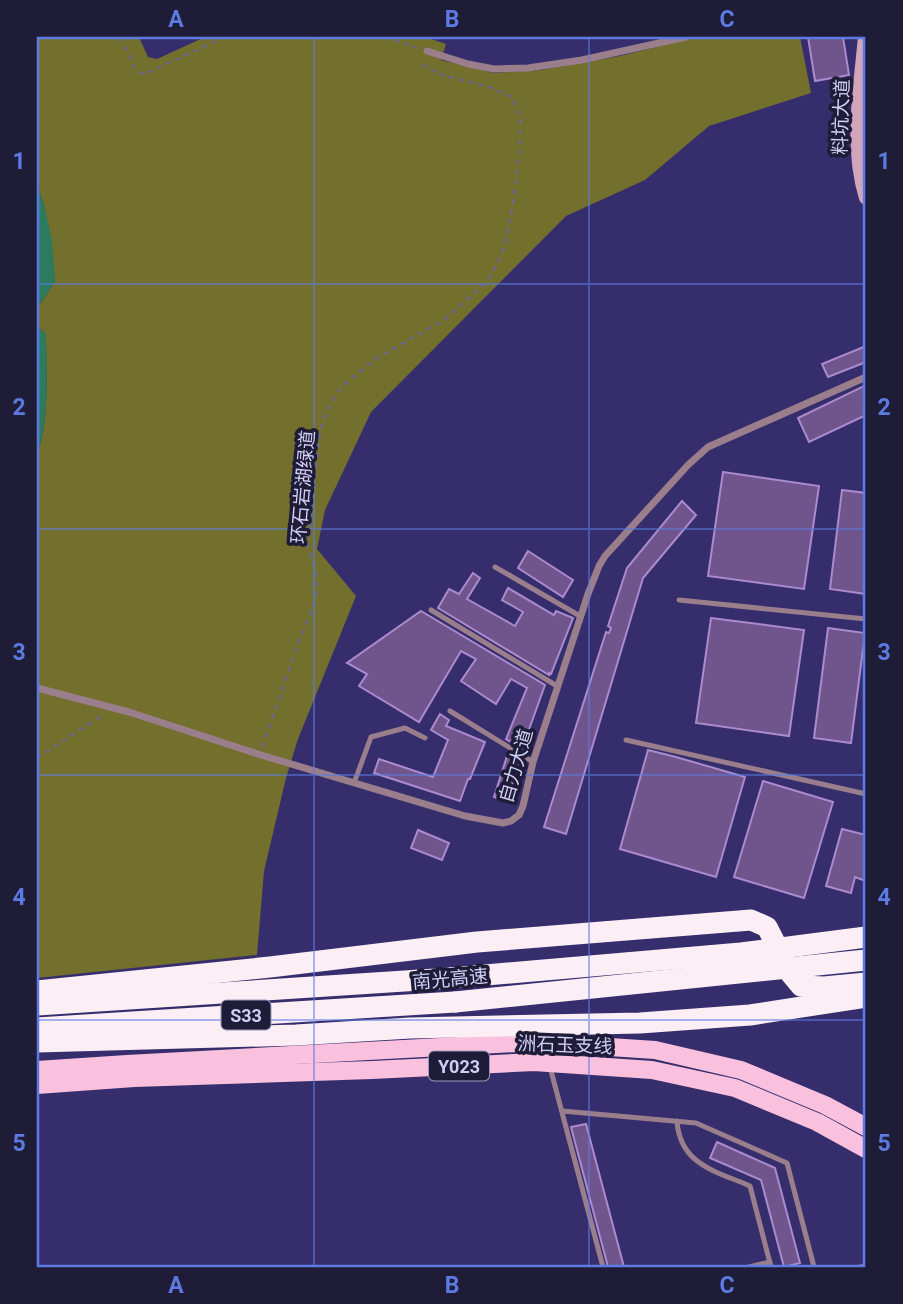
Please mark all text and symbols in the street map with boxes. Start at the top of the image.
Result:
text: A [168,6,184,33]
text: B [445,6,459,33]
text: C [719,6,735,33]
street label: 料坑大道 [828,79,854,155]
text: 1 [12,148,26,175]
text: 1 [877,148,891,175]
text: 2 [12,394,26,421]
text: 2 [877,394,891,421]
street label: 环石岩湖绿道 [287,429,319,545]
text: 3 [12,639,26,666]
text: 3 [877,639,891,666]
street label: 自力大道 [494,726,538,806]
text: 4 [12,884,26,911]
text: 4 [877,884,891,911]
street label: 南光高速 [411,964,489,994]
road number: S33 [222,1000,270,1030]
street label: 洲石玉支线 [517,1032,613,1058]
road number: Y023 [429,1051,489,1080]
text: 5 [12,1130,26,1157]
text: 5 [877,1130,891,1157]
text: A [168,1272,184,1299]
text: B [445,1272,459,1299]
text: C [719,1272,735,1299]

